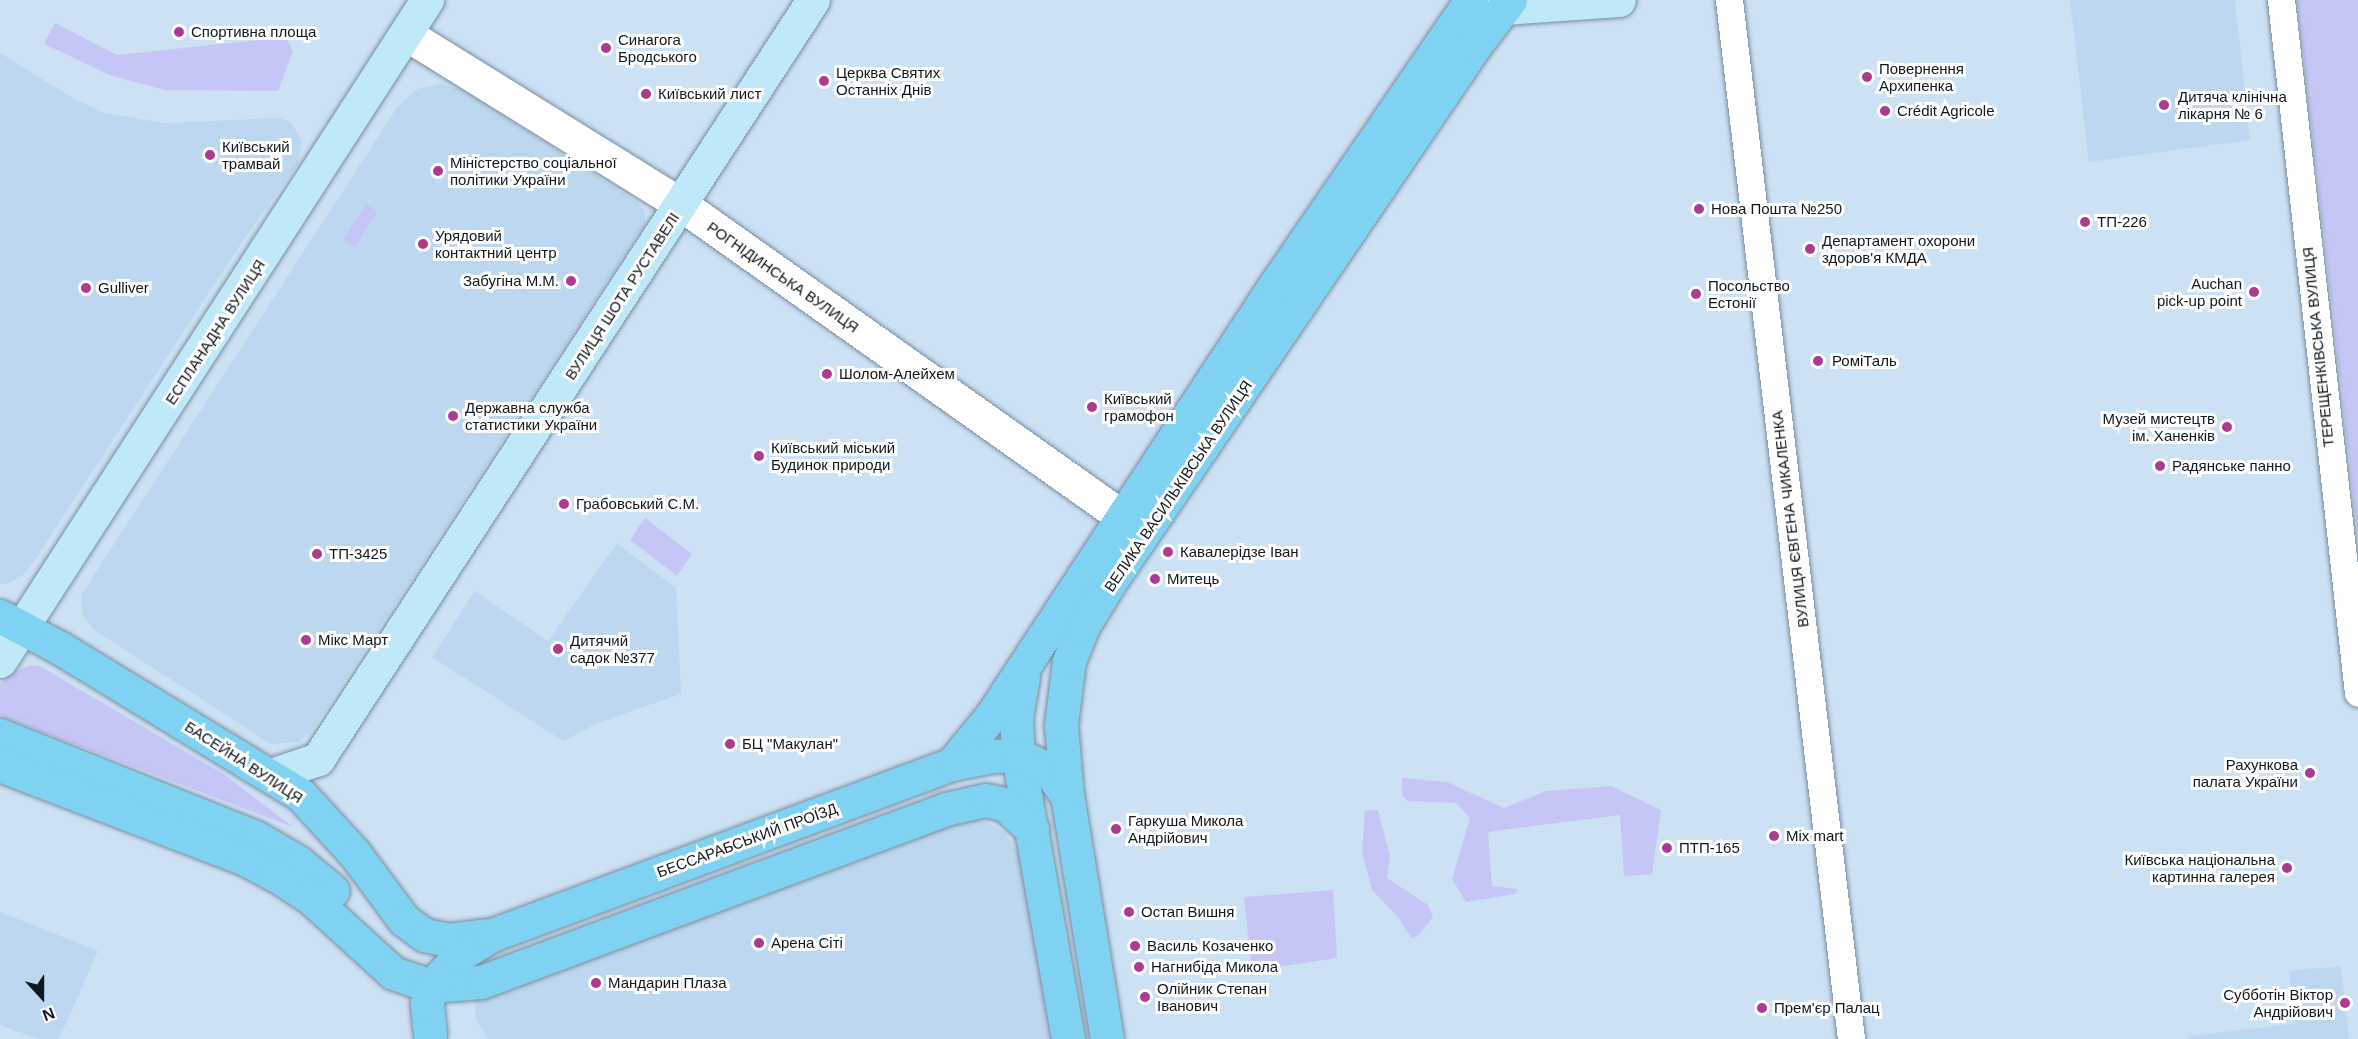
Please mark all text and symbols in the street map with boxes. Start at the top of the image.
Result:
place label: Спортивна площа [191,23,316,41]
marker: Спортивна площа [172,25,186,39]
place label: Синагога Бродського [618,30,697,65]
marker: Синагога Бродського [599,41,613,55]
place label: Повернення Архипенка [1879,59,1964,94]
place label: Церква Святих Останніх Днів [836,63,940,98]
marker: Повернення Архипенка [1860,70,1874,84]
marker: Церква Святих Останніх Днів [817,74,831,88]
place label: Київський лист [658,85,761,103]
marker: Київський лист [639,87,653,101]
place label: Дитяча клінічна лікарня № 6 [2178,87,2287,122]
marker: Дитяча клінічна лікарня № 6 [2155,96,2173,114]
place label: Crédit Agricole [1897,102,1995,120]
marker: Crédit Agricole [1878,104,1892,118]
place label: Київський трамвай [222,137,290,172]
marker: Київський трамвай [203,148,217,162]
place label: Міністерство соціальної політики України [450,153,617,188]
marker: Міністерство соціальної політики України [431,164,445,178]
place label: Нова Пошта №250 [1711,200,1842,218]
marker: Нова Пошта №250 [1692,202,1706,216]
street label: ВУЛИЦЯ ШОТА РУСТАВЕЛІ [561,209,683,383]
place label: ТП-226 [2097,213,2147,231]
marker: ТП-226 [2078,215,2092,229]
street label: РОГНІДИНСЬКА ВУЛИЦЯ [704,218,862,336]
place label: Урядовий контактний центр [435,226,556,261]
place label: Департамент охорони здоров'я КМДА [1822,231,1975,266]
marker: Урядовий контактний центр [416,237,430,251]
marker: Департамент охорони здоров'я КМДА [1803,242,1817,256]
street label: ТЕРЕЩЕНКІВСЬКА ВУЛИЦЯ [2299,246,2337,448]
street label: ЕСПЛАНАДНА ВУЛИЦЯ [161,256,269,408]
place label: Забугіна М.М. [463,272,559,290]
marker: Забугіна М.М. [564,274,578,288]
place label: Auchan pick-up point [2157,274,2242,309]
place label: Посольство Естонії [1708,276,1790,311]
place label: Gulliver [98,279,149,297]
marker: Gulliver [79,281,93,295]
marker: Auchan pick-up point [2247,285,2261,299]
marker: Посольство Естонії [1689,287,1703,301]
marker: РоміТаль [1809,352,1827,370]
place label: РоміТаль [1832,352,1897,370]
place label: Шолом-Алейхем [839,365,955,383]
marker: Шолом-Алейхем [820,367,834,381]
street label: ВЕЛИКА ВАСИЛЬКІВСЬКА ВУЛИЦЯ [1100,377,1256,595]
place label: Київський грамофон [1104,389,1174,424]
place label: Державна служба статистики України [465,398,597,433]
marker: Київський грамофон [1085,400,1099,414]
marker: Державна служба статистики України [446,409,460,423]
street label: ВУЛИЦЯ ЄВГЕНА ЧИКАЛЕНКА [1768,409,1812,629]
place label: Музей мистецтв ім. Ханенків [2103,409,2215,444]
marker: Музей мистецтв ім. Ханенків [2220,420,2234,434]
place label: Київський міський Будинок природи [771,438,895,473]
marker: Київський міський Будинок природи [752,449,766,463]
place label: Радянське панно [2172,457,2291,475]
marker: Радянське панно [2153,459,2167,473]
place label: Грабовський С.М. [576,495,699,513]
marker: Грабовський С.М. [557,497,571,511]
place label: Кавалерідзе Іван [1180,543,1299,561]
place label: ТП-3425 [329,545,387,563]
marker: Кавалерідзе Іван [1161,545,1175,559]
marker: ТП-3425 [310,547,324,561]
place label: Митець [1167,570,1219,588]
marker: Митець [1148,572,1162,586]
place label: Мікс Март [318,631,388,649]
place label: Дитячий садок №377 [570,631,655,666]
marker: Мікс Март [299,633,313,647]
marker: Дитячий садок №377 [551,642,565,656]
street label: БАСЕЙНА ВУЛИЦЯ [182,717,306,807]
place label: БЦ "Макулан" [742,735,838,753]
marker: БЦ "Макулан" [723,737,737,751]
place label: Рахункова палата України [2193,755,2298,790]
marker: Рахункова палата України [2303,766,2317,780]
street label: БЕССАРАБСЬКИЙ ПРОЇЗД [654,799,840,881]
place label: Гаркуша Микола Андрійович [1128,811,1243,846]
marker: Гаркуша Микола Андрійович [1109,822,1123,836]
place label: Mix mart [1786,827,1843,845]
marker: Mix mart [1767,829,1781,843]
place label: ПТП-165 [1679,839,1740,857]
marker: ПТП-165 [1660,841,1674,855]
place label: Київська національна картинна галерея [2124,850,2275,885]
marker: Київська національна картинна галерея [2280,861,2294,875]
place label: Остап Вишня [1141,903,1234,921]
marker: Остап Вишня [1122,905,1136,919]
place label: Арена Сіті [771,934,843,952]
marker: Арена Сіті [752,936,766,950]
place label: Василь Козаченко [1147,937,1273,955]
marker: Василь Козаченко [1128,939,1142,953]
place label: Нагнибіда Микола [1151,958,1278,976]
marker: Нагнибіда Микола [1132,960,1146,974]
north arrow [12,967,72,1027]
place label: Мандарин Плаза [608,974,726,992]
marker: Мандарин Плаза [589,976,603,990]
place label: Олійник Степан Іванович [1157,979,1267,1014]
place label: Субботін Віктор Андрійович [2223,985,2333,1020]
marker: Олійник Степан Іванович [1138,990,1152,1004]
marker: Субботін Віктор Андрійович [2338,996,2352,1010]
place label: Прем'єр Палац [1774,999,1880,1017]
marker: Прем'єр Палац [1755,1001,1769,1015]
text: N [40,1004,57,1024]

